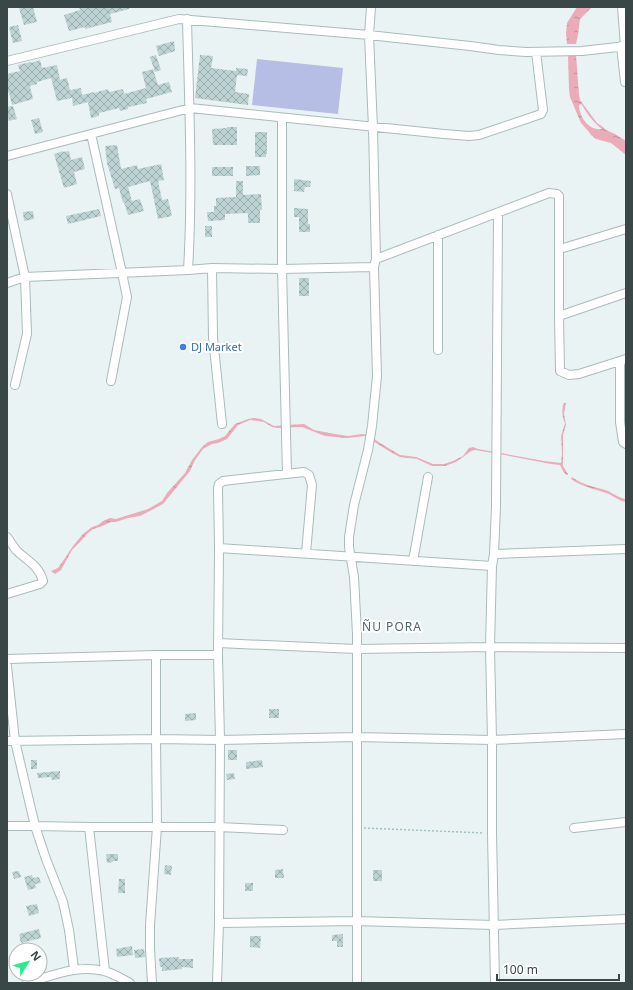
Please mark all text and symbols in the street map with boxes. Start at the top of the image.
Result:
place label: DJ Market [191,339,242,354]
marker: DJ Market [178,342,188,352]
district label: ÑU PORA [362,618,422,635]
north arrow [8,942,48,982]
text: N [28,948,45,964]
scale bar [497,956,619,982]
text: 100 m [503,961,538,978]

